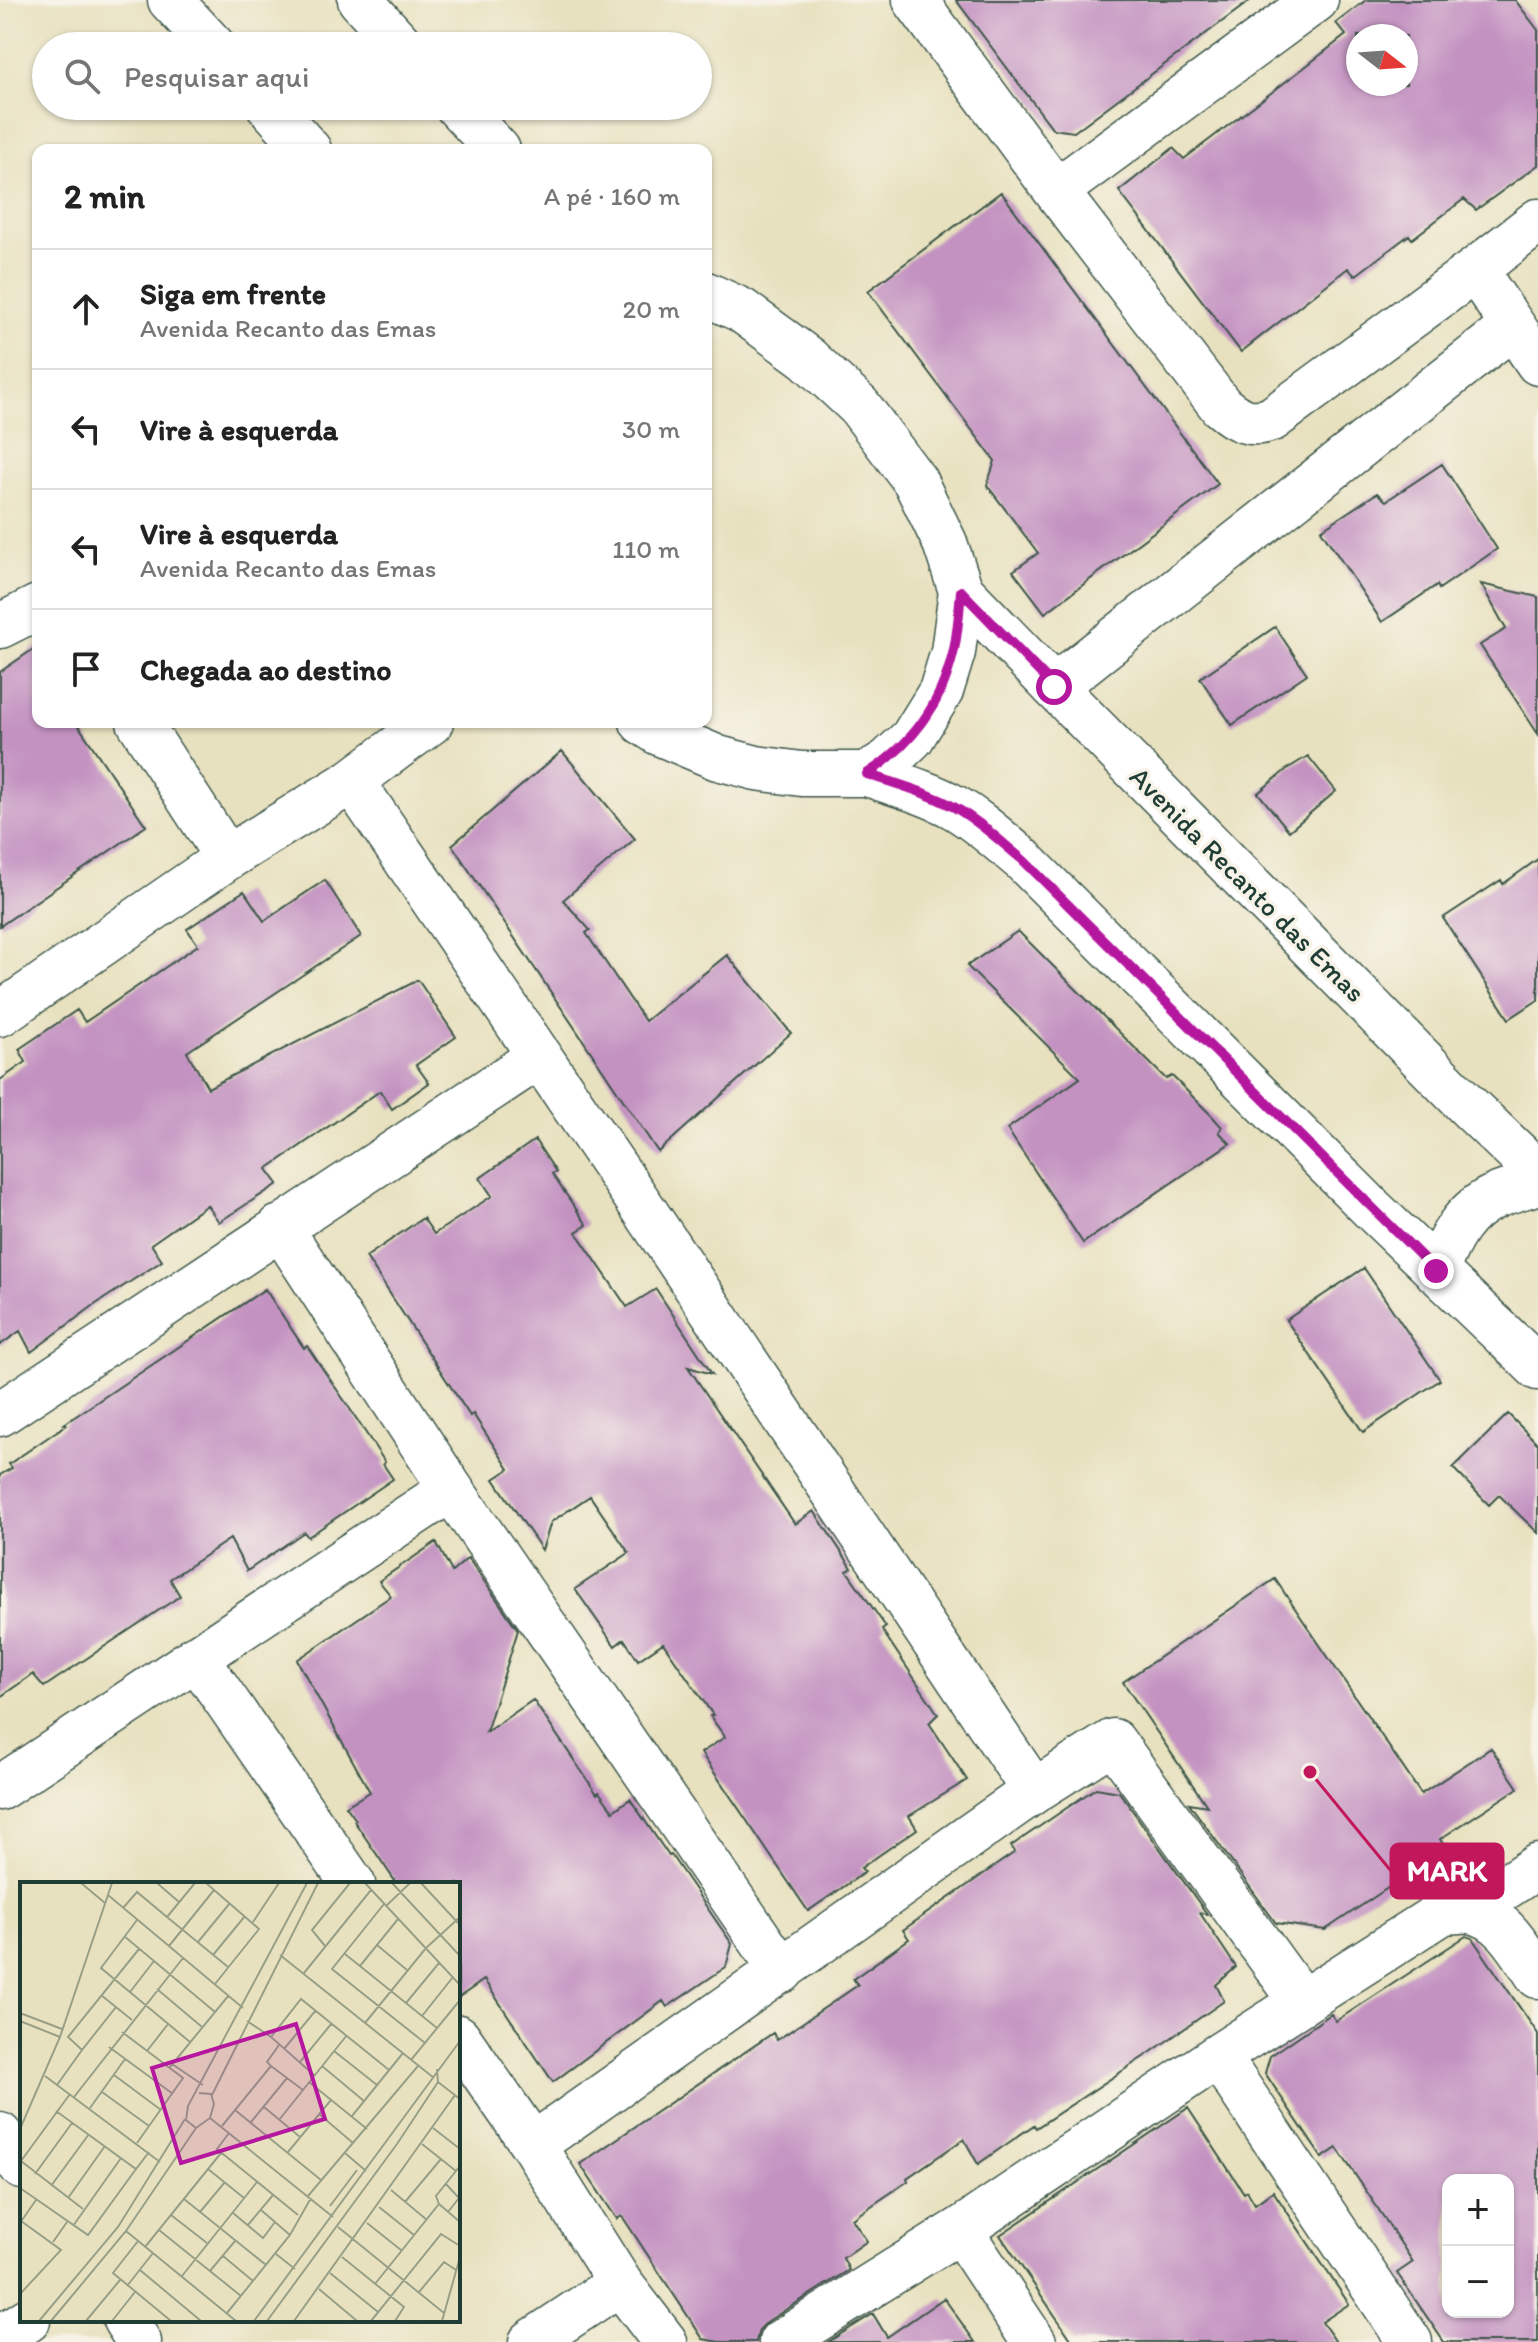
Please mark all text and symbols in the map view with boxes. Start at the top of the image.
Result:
north arrow [1346,24,1418,96]
search box [32,32,712,120]
icon: search [60,54,104,98]
text: Pesquisar aqui [124,58,309,95]
text: 2 min [64,176,145,217]
text: A pé · 160 m [544,180,680,212]
text: Siga em frente [140,275,326,312]
icon: ahead [64,287,108,331]
text: 20 m [623,293,680,325]
text: Avenida Recanto das Emas [140,312,436,344]
icon: left [64,407,108,451]
text: Vire à esquerda [140,411,338,448]
text: 30 m [622,413,680,445]
text: Vire à esquerda [140,515,338,552]
icon: left [64,527,108,571]
text: 110 m [612,533,680,565]
text: Avenida Recanto das Emas [140,552,436,584]
icon: arrive [64,647,108,691]
text: Chegada ao destino [140,651,392,688]
route start [1036,669,1072,705]
street label: Avenida Recanto das Emas [1123,759,1373,1009]
route end [1418,1253,1454,1289]
callout: MARK [1391,1844,1503,1898]
text: MARK [1407,1852,1488,1889]
inset map [20,1882,460,2322]
map controls [1442,2174,1514,2318]
button: + [1442,2174,1514,2246]
button: − [1442,2246,1514,2318]

